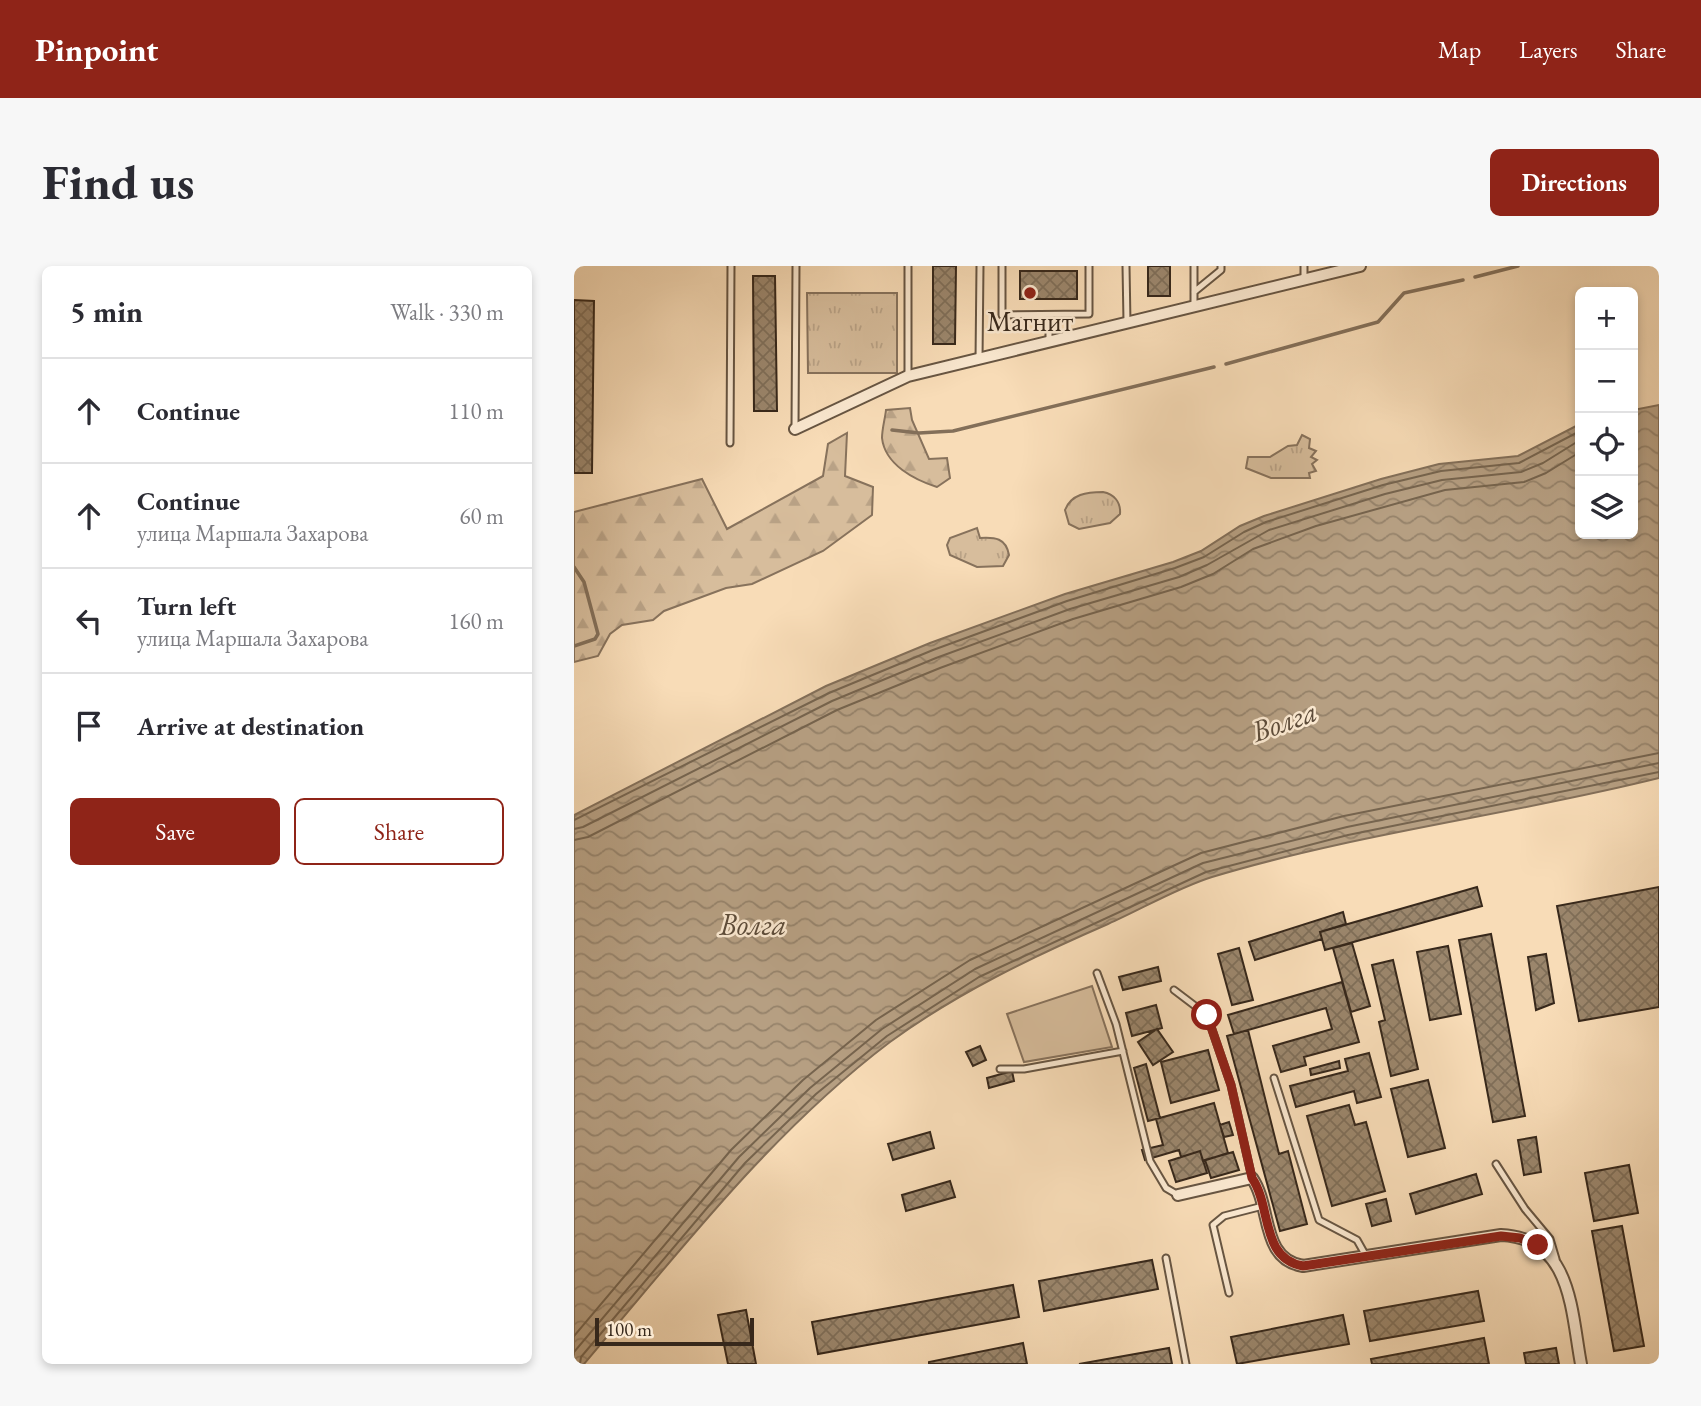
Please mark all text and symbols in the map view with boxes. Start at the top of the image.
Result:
text: Pinpoint [35,28,158,71]
text: Map [1438,34,1481,65]
text: Layers [1519,34,1578,65]
text: Share [1616,34,1666,65]
button: Directions [1490,149,1659,216]
text: Find us [42,150,194,214]
marker: Магнит [1022,285,1038,301]
map controls [1575,287,1638,539]
button: + [1575,287,1638,350]
text: 5 min [70,292,143,331]
text: Walk · 330 m [390,297,504,327]
place label: Магнит [987,303,1074,339]
button: − [1575,350,1638,413]
icon: ahead [70,392,108,430]
text: Continue [137,394,240,428]
text: 110 m [448,396,504,426]
button: locate [1575,413,1638,476]
button: layers [1575,476,1638,539]
text: Continue [137,484,240,518]
icon: ahead [70,497,108,535]
text: 60 m [459,501,504,531]
text: улица Маршала Захарова [137,518,369,548]
text: Turn left [137,589,236,623]
icon: left [70,602,108,640]
text: 160 m [448,606,504,636]
text: улица Маршала Захарова [137,623,369,653]
water label: Волга [1245,691,1322,751]
icon: arrive [70,707,108,745]
text: Arrive at destination [137,709,364,743]
button: Save [70,798,280,865]
button: Share [294,798,504,865]
water label: Волга [718,905,787,944]
route start [1191,999,1222,1030]
route end [1522,1229,1553,1260]
scale bar [595,1315,754,1347]
text: 100 m [606,1317,652,1342]

